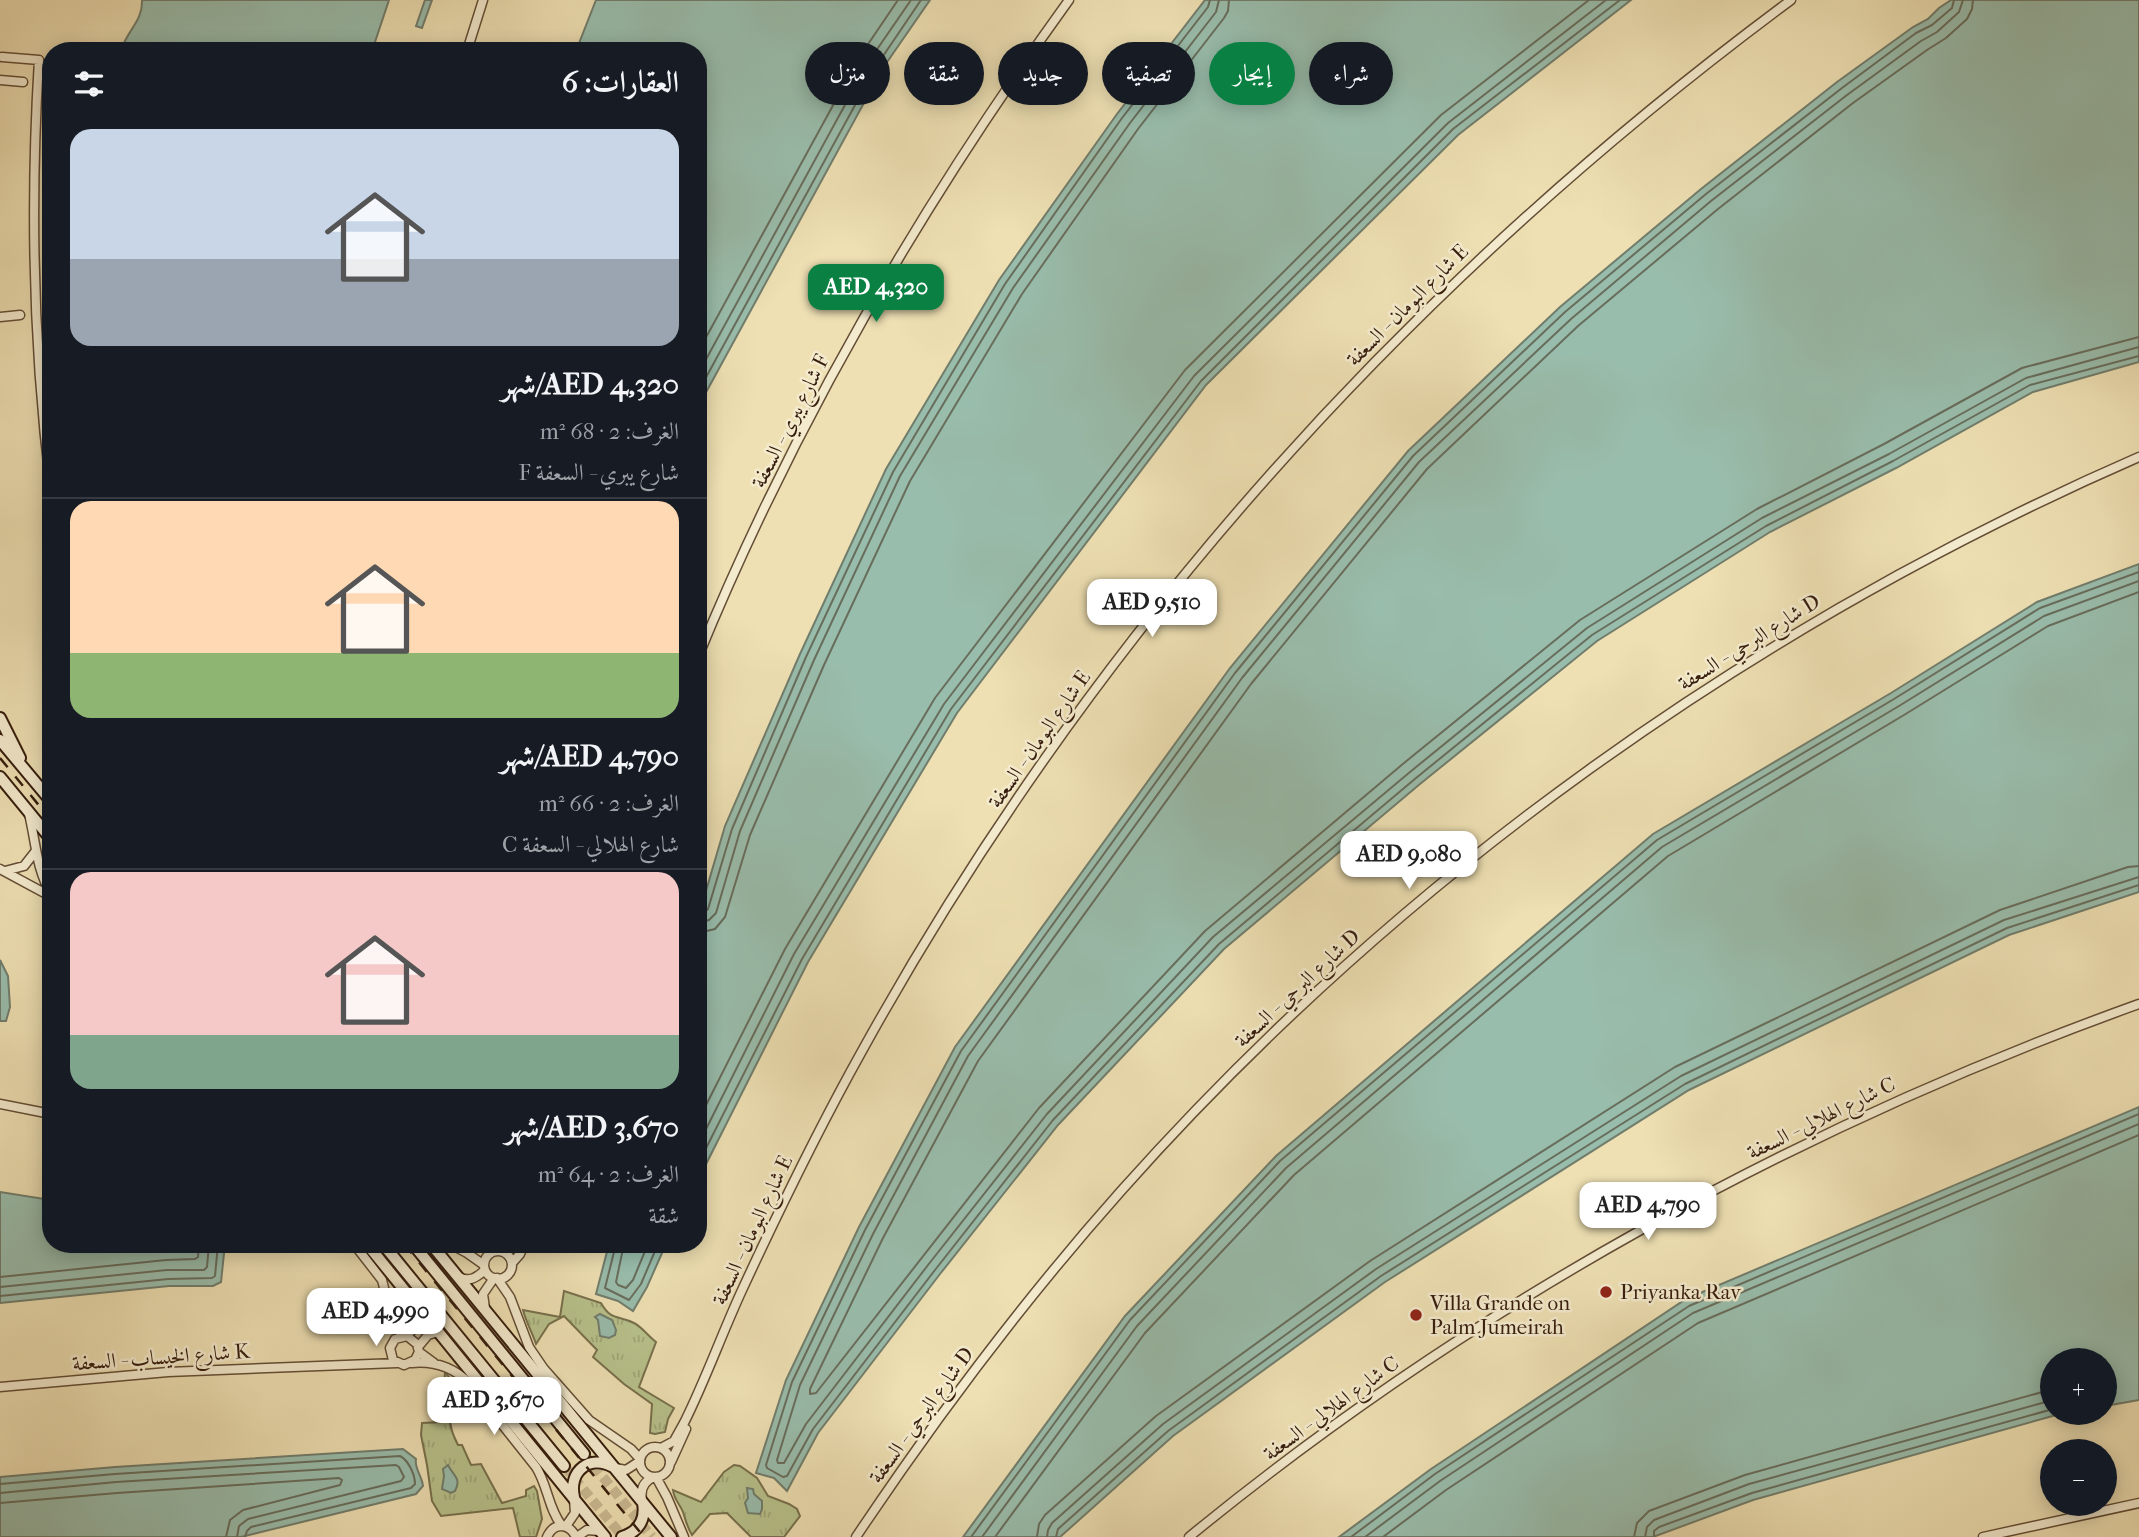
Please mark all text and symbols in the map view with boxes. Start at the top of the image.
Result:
chip: منزل [805,42,890,105]
chip: شقة [904,42,984,105]
chip: جديد [998,42,1088,105]
chip: تصفية [1102,42,1195,105]
chip: إيجار [1209,42,1295,105]
chip: شراء [1309,42,1393,105]
icon: filters [70,65,108,103]
text: العقارات: 6 [562,65,679,100]
icon: home [312,174,438,300]
street label: شارع البومان - السعفة E [1341,239,1477,375]
pin: AED 4,320 [796,264,956,324]
text: AED 4,320 [824,273,928,300]
street label: شارع يبري - السعفة F [746,350,839,494]
text: AED 4,320/شهر [501,367,679,402]
text: الغرف: 2 · 68 m² [540,418,679,445]
text: شارع يبري - السعفة F [519,459,679,486]
icon: home [312,546,438,672]
pin: AED 9,510 [1072,580,1232,639]
text: AED 9,510 [1103,588,1201,615]
street label: شارع البرحي - السعفة D [1674,589,1827,700]
street label: شارع البومان - السعفة E [983,666,1100,816]
text: AED 4,790/شهر [500,739,679,774]
text: الغرف: 2 · 66 m² [539,790,679,817]
text: شارع الهلالي - السعفة C [502,831,679,858]
pin: AED 9,080 [1329,832,1489,891]
text: AED 9,080 [1356,840,1462,867]
icon: home [312,917,438,1043]
street label: شارع البرحي - السعفة D [1229,924,1369,1057]
street label: شارع الهلالي - السعفة C [1743,1072,1902,1170]
text: AED 3,670/شهر [505,1110,679,1145]
street label: شارع البومان - السعفة E [707,1151,803,1311]
text: الغرف: 2 · 64 m² [538,1161,679,1188]
pin: AED 4,790 [1568,1182,1728,1242]
text: AED 4,790 [1596,1191,1700,1218]
text: شقة [649,1202,679,1229]
place label: Priyanka Rav [1620,1280,1741,1304]
marker: Priyanka Rav [1598,1284,1614,1300]
pin: AED 4,990 [296,1288,456,1348]
place label: Villa Grande on Palm Jumeirah [1429,1291,1570,1339]
text: AED 4,990 [323,1297,429,1324]
marker: Villa Grande on Palm Jumeirah [1408,1307,1424,1323]
street label: شارع الخيساب - السعفة K [71,1339,253,1381]
street label: شارع البرحي - السعفة D [864,1342,983,1491]
map controls [2040,1348,2117,1516]
button: + [2040,1348,2117,1425]
street label: شارع الهلالي - السعفة C [1259,1351,1407,1470]
pin: AED 3,670 [414,1378,574,1437]
text: AED 3,670 [443,1386,545,1413]
button: − [2040,1439,2117,1516]

